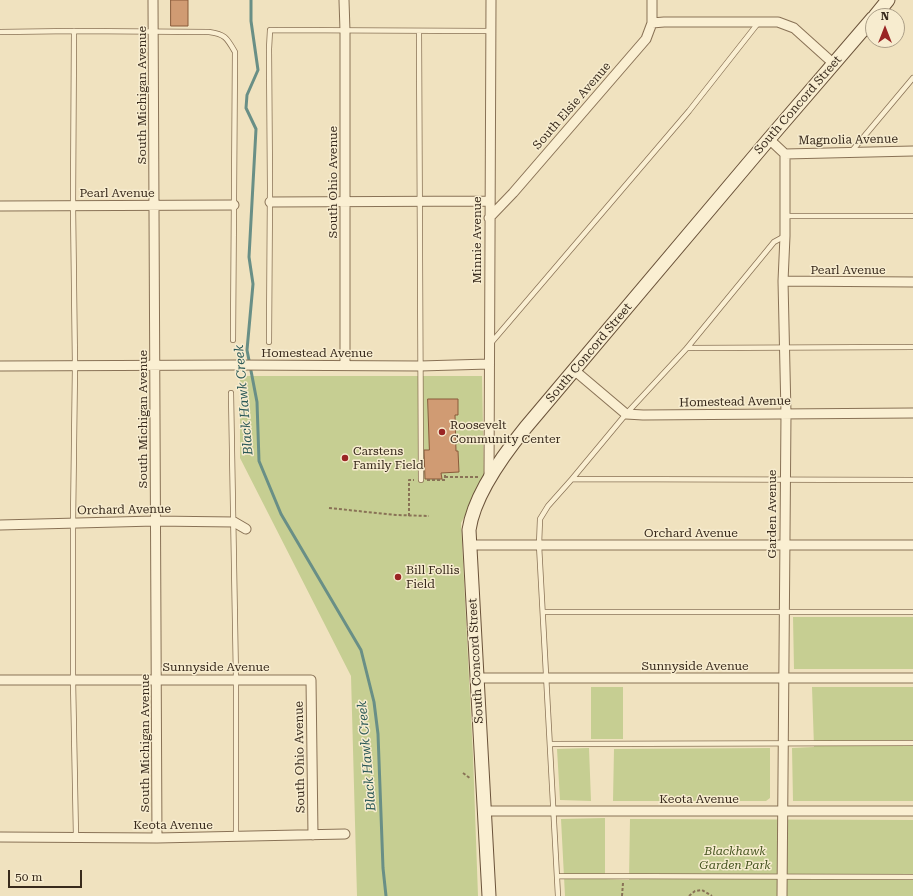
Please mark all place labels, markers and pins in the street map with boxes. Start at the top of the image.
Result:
place label: Roosevelt Community Center [450,418,560,446]
marker: Roosevelt Community Center [437,427,447,437]
place label: Carstens Family Field [353,444,424,472]
marker: Carstens Family Field [340,453,350,463]
place label: Bill Follis Field [406,563,459,591]
marker: Bill Follis Field [393,572,403,582]

